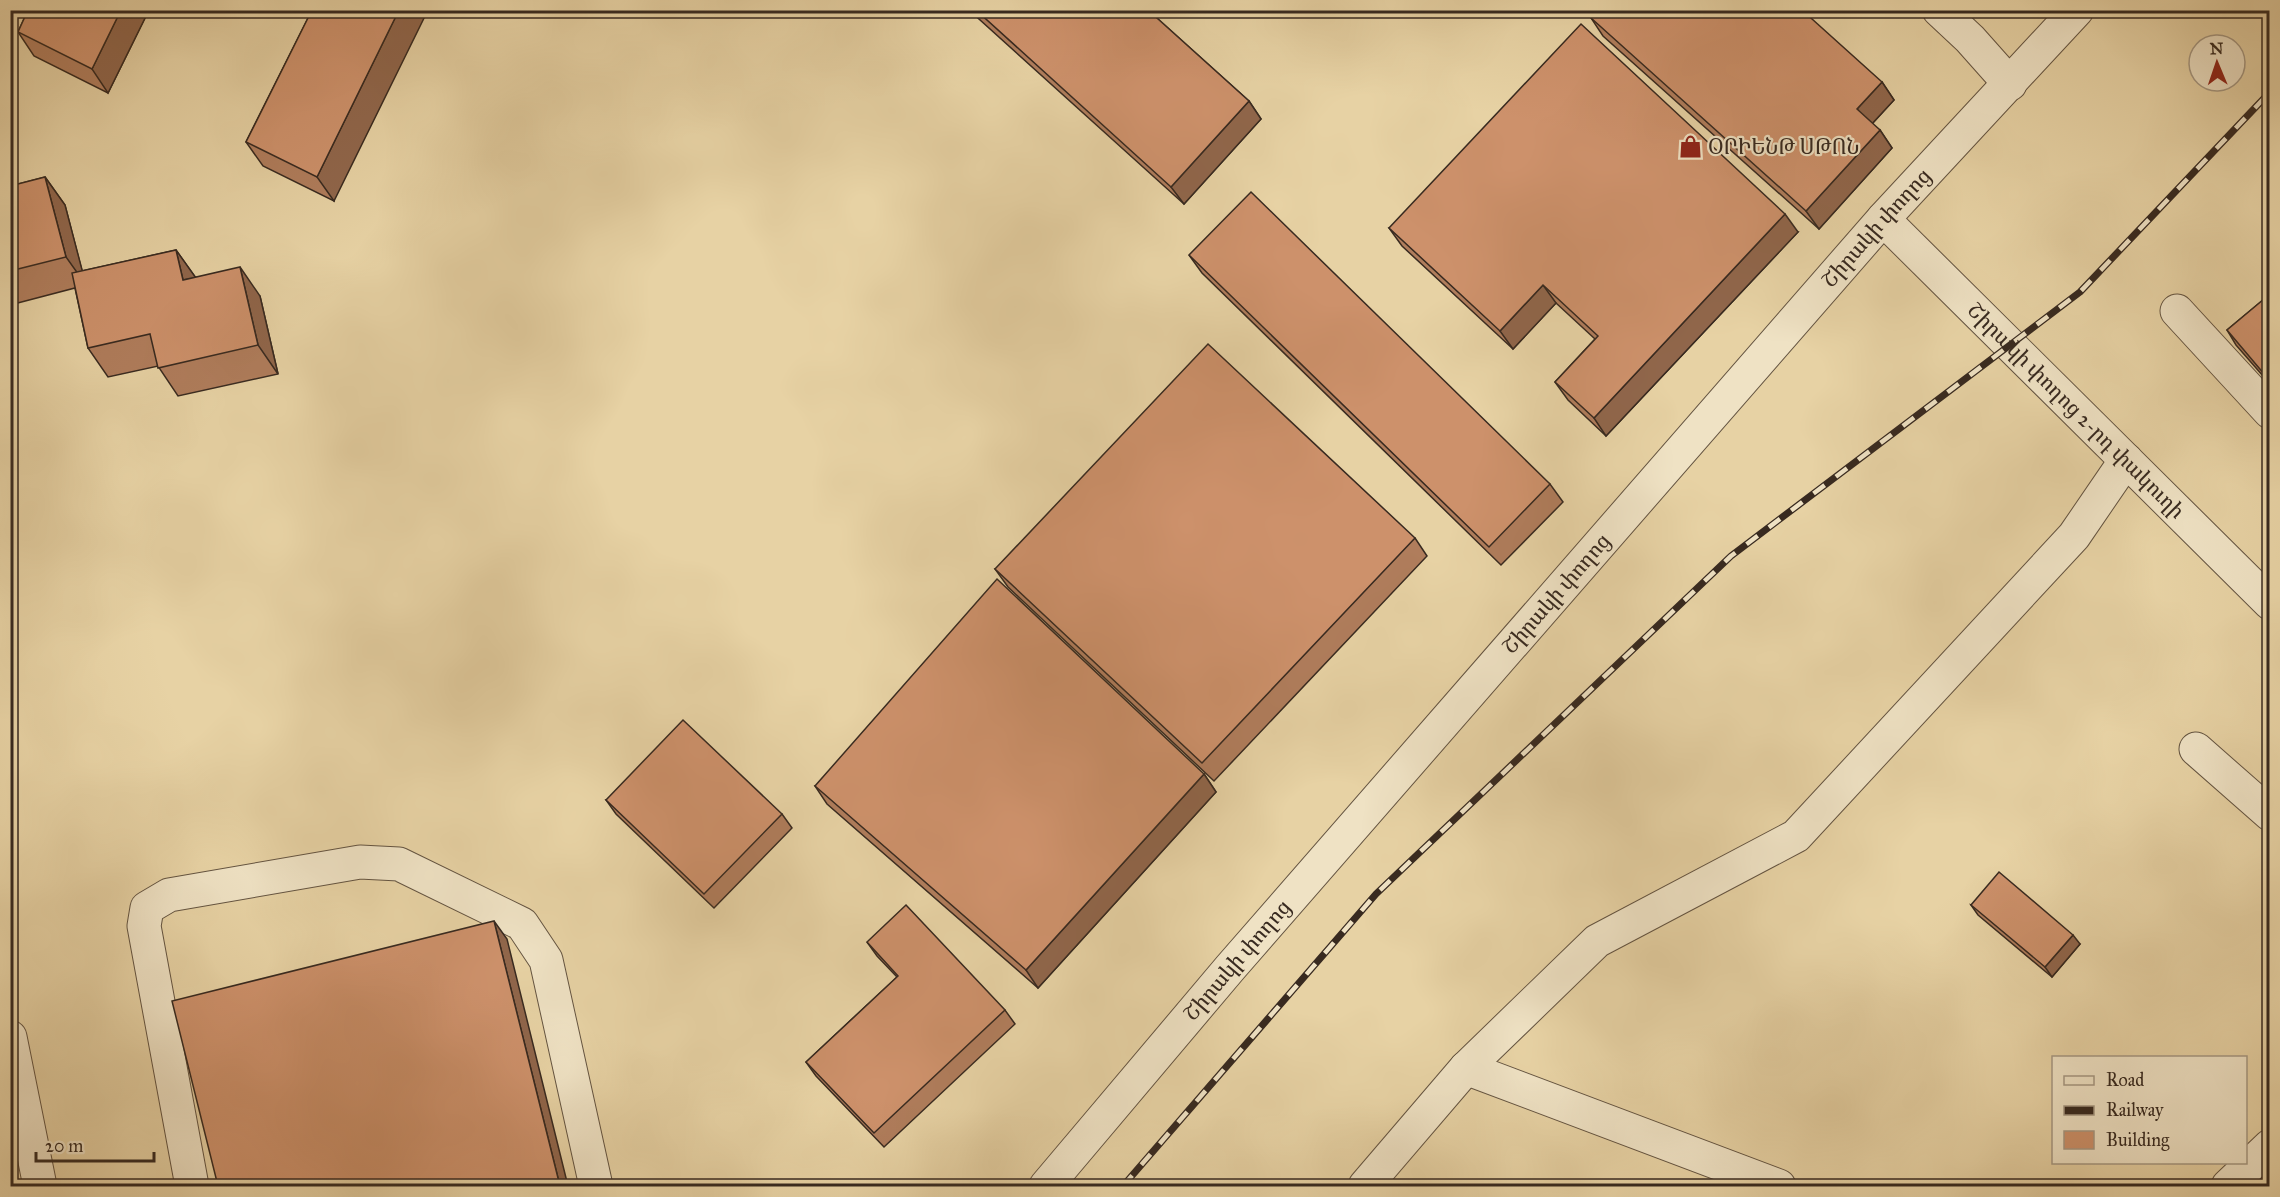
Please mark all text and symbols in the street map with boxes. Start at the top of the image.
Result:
north arrow [2187,33,2247,93]
text: N [2209,39,2224,58]
shop icon: ՕՐԻԵՆԹ ՍԹՈՆ [1677,134,1703,160]
place label: ՕՐԻԵՆԹ ՍԹՈՆ [1708,134,1859,160]
street label: Շիրակի փողոց [1816,163,1936,293]
street label: Շիրակի փողոց 2-րդ փակուղի [1962,297,2190,524]
street label: Շիրակի փողոց [1497,528,1616,659]
street label: Շիրակի փողոց [1178,895,1296,1026]
legend [2052,1056,2247,1164]
text: Road [2106,1069,2144,1091]
text: Railway [2106,1099,2164,1121]
scale bar [36,1125,154,1163]
text: Building [2106,1129,2170,1152]
text: 20 m [45,1135,83,1157]

